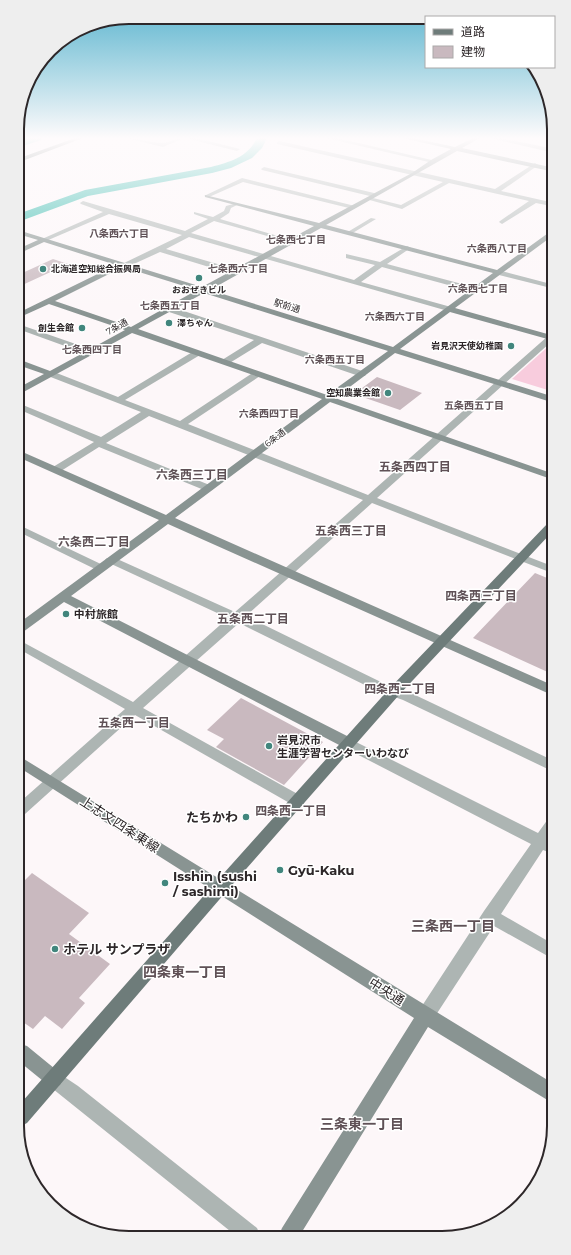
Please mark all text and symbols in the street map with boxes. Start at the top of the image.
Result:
legend [425,16,555,68]
text: 道路 [461,24,485,39]
text: 建物 [461,44,485,59]
district label: 八条西六丁目 [89,227,149,240]
district label: 七条西七丁目 [266,233,326,246]
district label: 六条西八丁目 [467,242,527,255]
district label: 七条西六丁目 [208,262,268,275]
place label: 北海道空知総合振興局 [51,263,141,274]
marker: 北海道空知総合振興局 [38,264,48,274]
marker: おおぜきビル [194,273,204,283]
district label: 六条西七丁目 [448,282,508,295]
place label: おおぜきビル [172,284,226,295]
street label: 駅前通 [273,296,302,315]
district label: 七条西五丁目 [140,299,200,312]
district label: 六条西六丁目 [365,310,425,323]
street label: 7条通 [104,316,130,337]
place label: 澤ちゃん [177,317,213,328]
marker: 澤ちゃん [164,318,174,328]
place label: 創生会館 [38,322,74,333]
marker: 創生会館 [77,323,87,333]
place label: 岩見沢天使幼稚園 [431,340,503,351]
marker: 岩見沢天使幼稚園 [506,341,516,351]
district label: 七条西四丁目 [62,343,122,356]
district label: 六条西五丁目 [305,353,365,366]
place label: 空知農業会館 [326,387,380,398]
marker: 空知農業会館 [383,388,393,398]
district label: 五条西五丁目 [444,399,504,412]
district label: 六条西四丁目 [239,407,299,420]
street label: 6条通 [262,426,287,449]
district label: 五条西四丁目 [379,459,451,474]
district label: 六条西三丁目 [156,467,228,482]
district label: 五条西三丁目 [315,523,387,538]
district label: 六条西二丁目 [58,534,130,549]
district label: 四条西三丁目 [445,588,517,603]
place label: 中村旅館 [74,607,118,621]
marker: 中村旅館 [61,609,71,619]
district label: 五条西二丁目 [217,611,289,626]
district label: 四条西二丁目 [364,681,436,696]
district label: 五条西一丁目 [98,715,170,730]
place label: 岩見沢市 生涯学習センターいわなび [277,733,409,760]
marker: 岩見沢市 生涯学習センターいわなび [264,741,274,751]
street label: 上志文四条東線 [77,793,163,855]
district label: 四条西一丁目 [255,803,327,818]
place label: たちかわ [186,809,238,825]
marker: たちかわ [241,812,251,822]
place label: Gyū-Kaku [288,862,355,878]
marker: Gyū-Kaku [275,865,285,875]
place label: Isshin (sushi / sashimi) [172,868,257,899]
marker: Isshin (sushi / sashimi) [160,878,170,888]
district label: 三条西一丁目 [411,917,495,935]
place label: ホテル サンプラザ [63,941,170,957]
marker: ホテル サンプラザ [50,944,60,954]
district label: 四条東一丁目 [143,963,227,981]
street label: 中央通 [366,974,408,1008]
district label: 三条東一丁目 [320,1115,404,1133]

